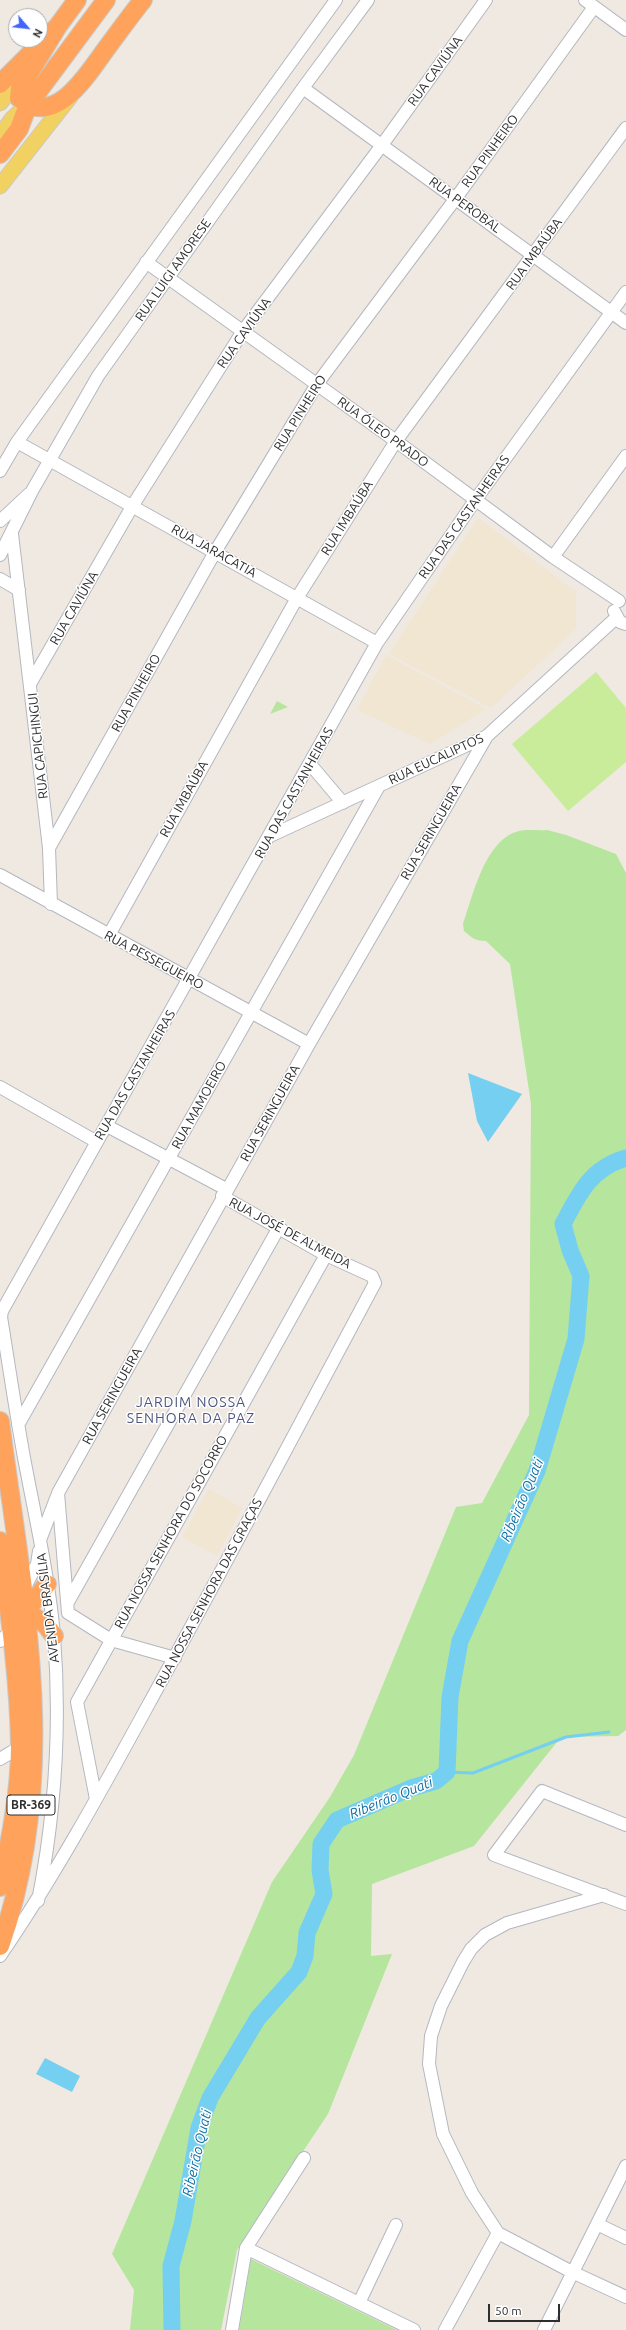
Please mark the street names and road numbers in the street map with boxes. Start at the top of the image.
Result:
street label: RUA CAVIÚNA [404,33,466,109]
street label: RUA PINHEIRO [458,111,522,191]
street label: RUA PEROBAL [426,174,504,236]
street label: RUA IMBAÚBA [503,215,565,293]
street label: RUA LUIGI AMORESE [132,216,214,324]
street label: RUA CAVIÚNA [214,295,274,371]
street label: RUA PINHEIRO [270,372,330,454]
street label: RUA ÓLEO PRADO [334,394,432,470]
street label: RUA DAS CASTANHEIRAS [415,452,513,582]
street label: RUA IMBAÚBA [318,478,376,558]
street label: RUA JARACATIA [169,521,259,581]
street label: RUA CAVIÚNA [47,568,101,648]
street label: RUA PINHEIRO [108,651,164,735]
street label: RUA CAPICHINGUI [25,692,51,800]
street label: RUA DAS CASTANHEIRAS [251,725,337,861]
street label: RUA EUCALIPTOS [386,730,486,788]
street label: RUA IMBAÚBA [157,758,211,840]
street label: RUA SERINGUEIRA [397,781,465,883]
street label: RUA PESSEGUEIRO [102,927,206,993]
street label: RUA DAS CASTANHEIRAS [91,1007,179,1143]
street label: RUA MAMOEIRO [168,1058,230,1152]
street label: RUA SERINGUEIRA [237,1062,303,1164]
street label: RUA JOSÉ DE ALMEIDA [226,1194,354,1272]
street label: RUA SERINGUEIRA [79,1345,145,1447]
street label: RUA NOSSA SENHORA DO SOCORRO [111,1433,231,1631]
street label: RUA NOSSA SENHORA DAS GRAÇAS [152,1496,266,1690]
street label: AVENIDA BRASÍLIA [34,1552,62,1664]
road number: BR-369 [7,1795,55,1815]

